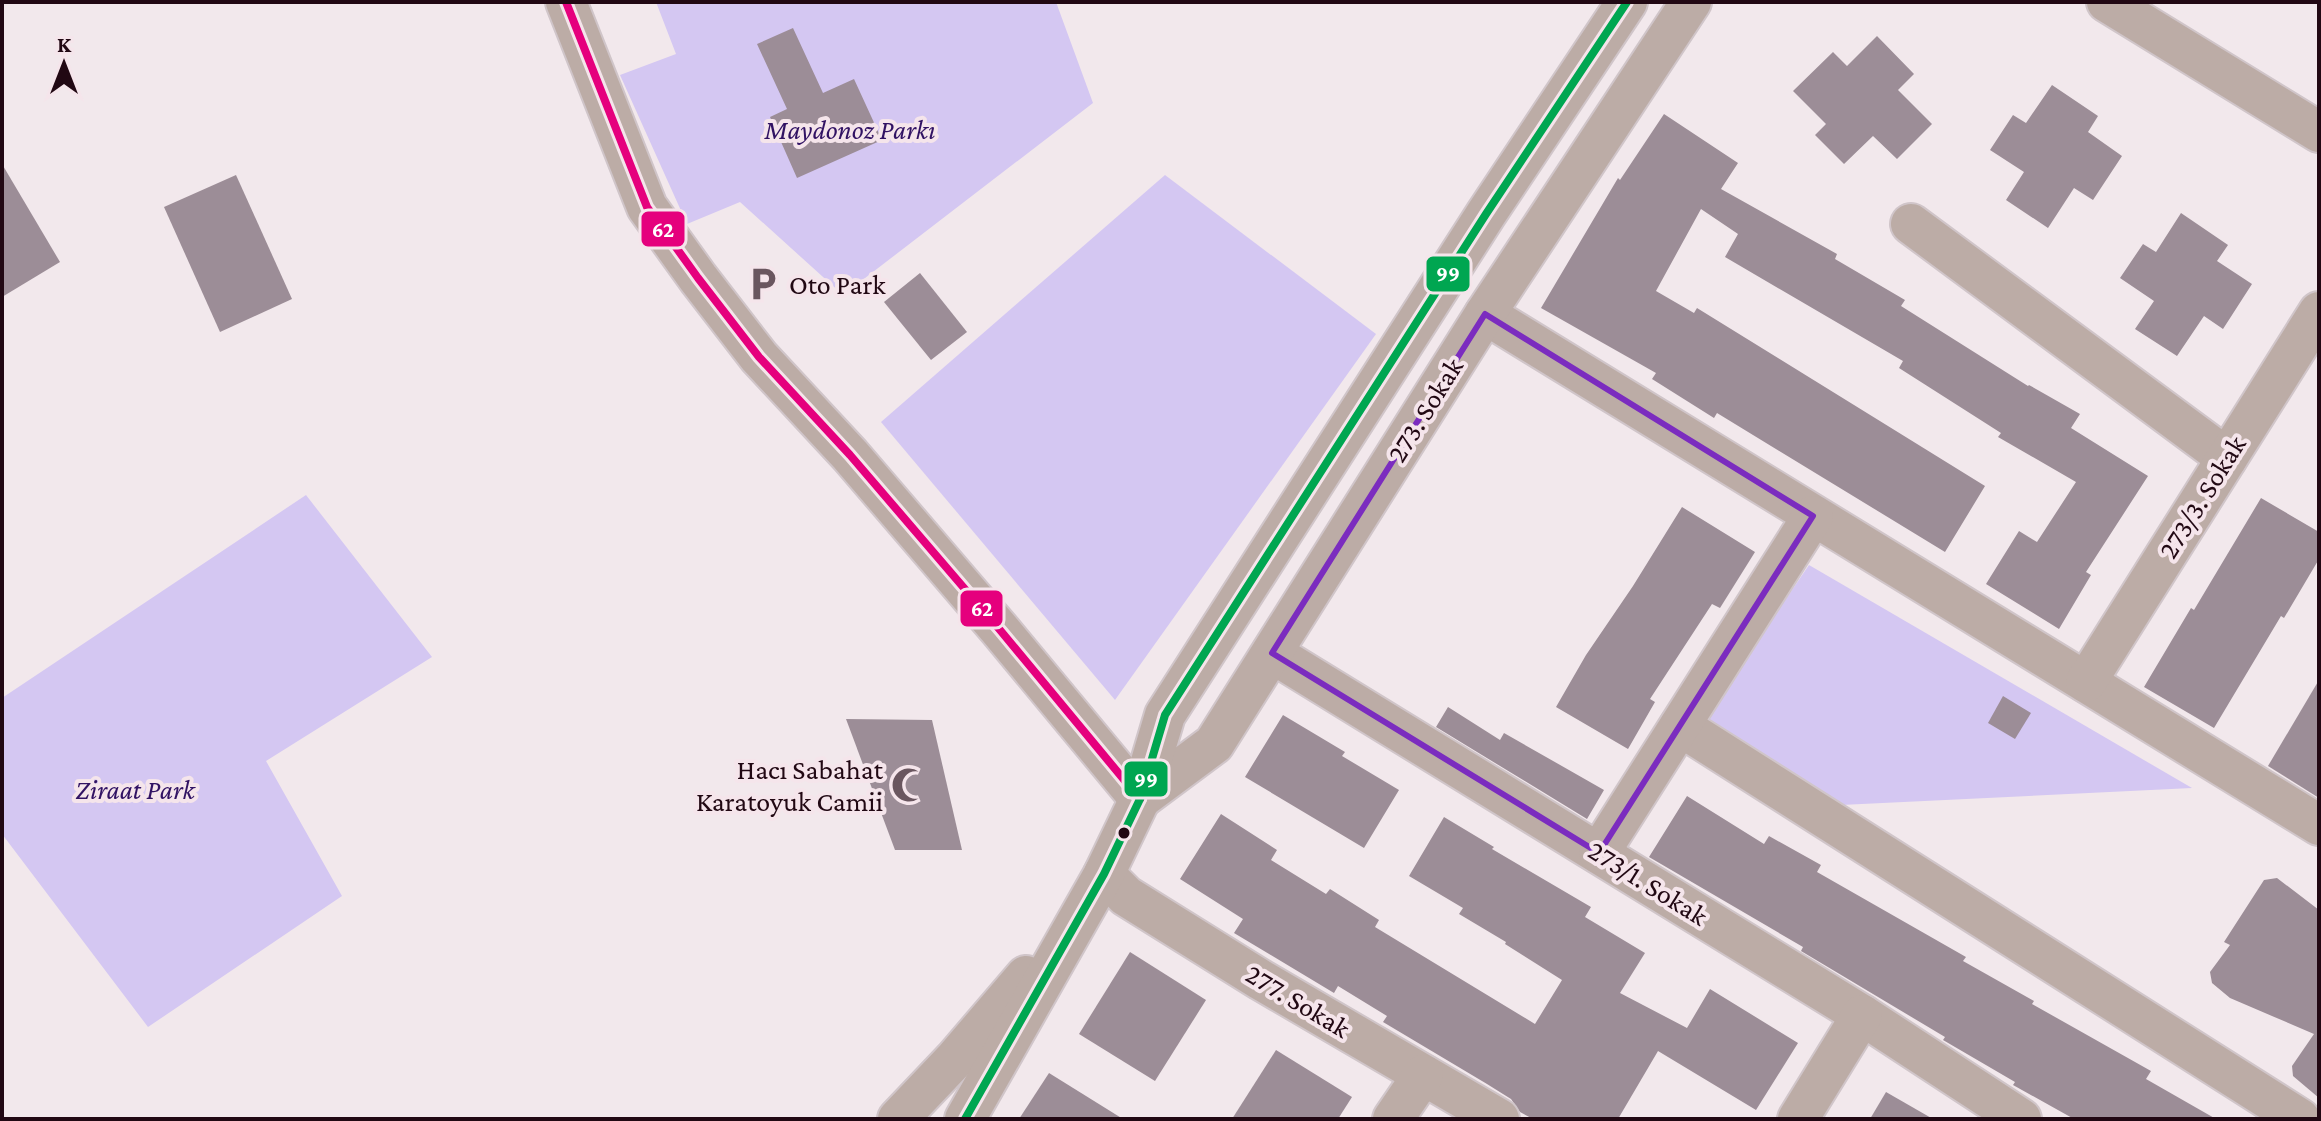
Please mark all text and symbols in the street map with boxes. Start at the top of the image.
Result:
north arrow [24,24,104,104]
text: K [57,32,72,57]
park label: Maydonoz Parkı [763,114,936,145]
line badge: 62 [640,210,686,248]
text: 62 [652,217,674,242]
line badge: 99 [1425,255,1471,293]
text: 99 [1436,261,1460,286]
parking icon: Oto Park [744,265,782,303]
place label: Oto Park [789,269,886,300]
street label: 273. Sokak [1381,352,1469,468]
street label: 273/3. Sokak [2152,429,2252,564]
line badge: 62 [959,589,1004,628]
text: 62 [971,596,993,621]
place label: Hacı Sabahat Karatoyuk Camii [696,754,884,817]
line badge: 99 [1123,760,1169,798]
mosque icon: Hacı Sabahat Karatoyuk Camii [890,766,928,804]
text: 99 [1134,767,1158,792]
park label: Ziraat Park [75,774,197,805]
unlabelled marker [1116,825,1132,841]
street label: 273/1. Sokak [1583,834,1714,932]
street label: 277. Sokak [1240,958,1356,1044]

